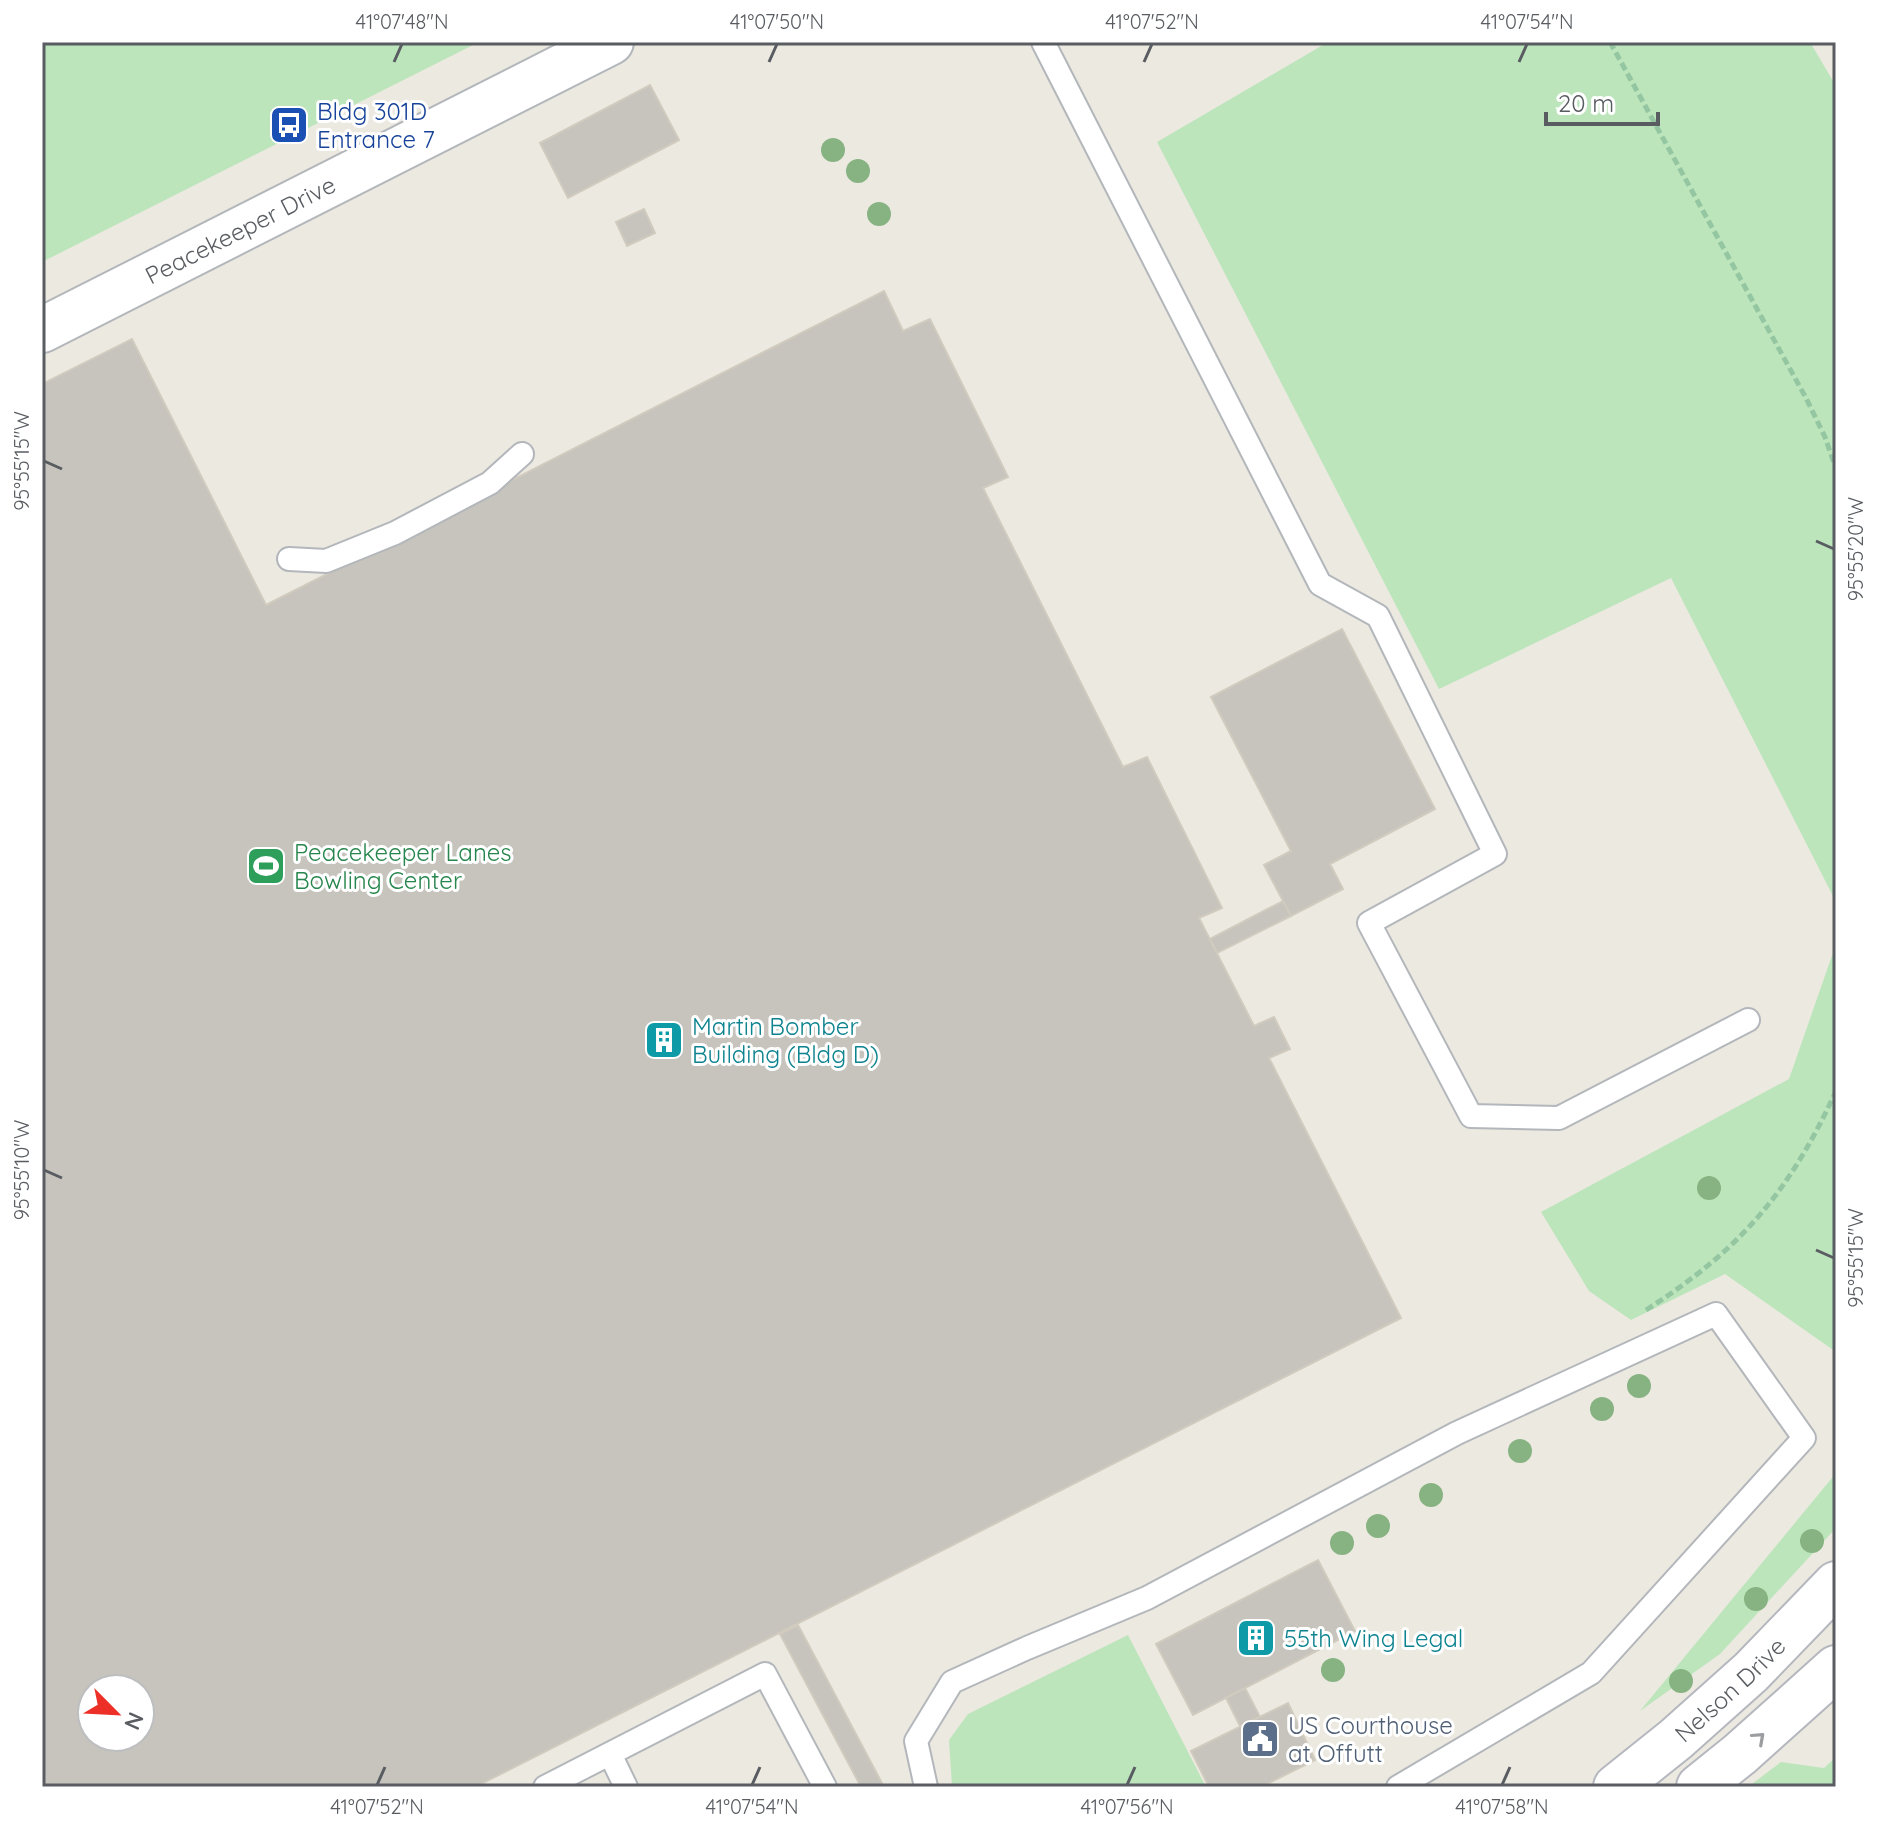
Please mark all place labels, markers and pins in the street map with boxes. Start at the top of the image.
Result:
place label: Bldg 301D Entrance 7 [317,96,435,154]
bus stop icon: Bldg 301D Entrance 7 [268,104,310,146]
place label: Peacekeeper Lanes Bowling Center [294,837,512,895]
sports icon: Peacekeeper Lanes Bowling Center [245,845,287,887]
place label: Martin Bomber Building (Bldg D) [692,1011,879,1069]
building icon: Martin Bomber Building (Bldg D) [643,1019,685,1061]
building icon: 55th Wing Legal [1235,1617,1277,1659]
place label: 55th Wing Legal [1284,1623,1463,1653]
place label: US Courthouse at Offutt [1288,1710,1453,1768]
public building icon: US Courthouse at Offutt [1239,1718,1281,1760]

